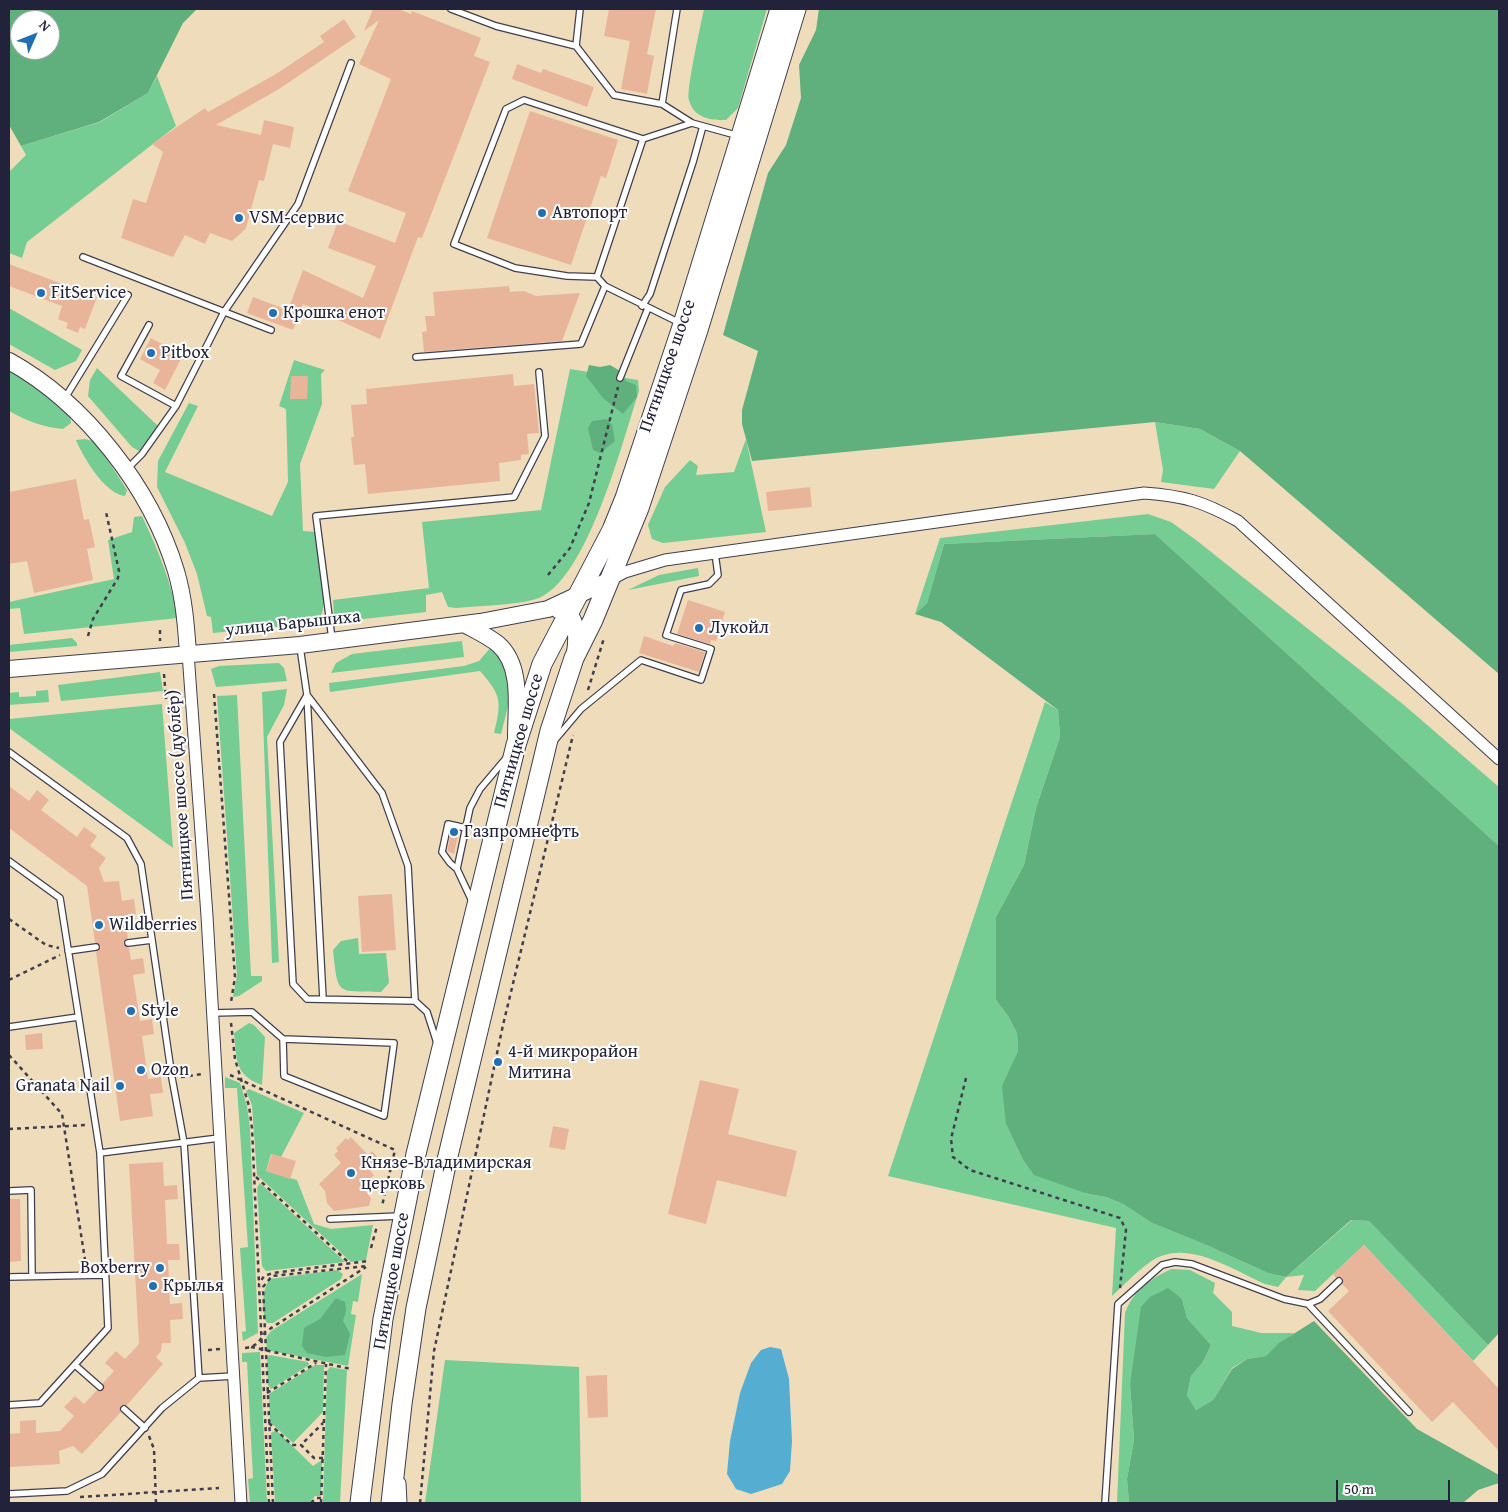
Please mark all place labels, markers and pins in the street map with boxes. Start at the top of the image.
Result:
place label: Автопорт [552,202,627,224]
place label: VSM-сервис [249,207,344,229]
marker: Автопорт [536,207,548,219]
marker: VSM-сервис [233,212,245,224]
place label: FitService [51,282,126,304]
marker: FitService [35,287,47,299]
place label: Крошка енот [283,302,385,324]
marker: Крошка енот [267,307,279,319]
place label: Pitbox [161,342,209,364]
marker: Pitbox [145,347,157,359]
place label: Лукойл [709,617,769,639]
marker: Лукойл [693,622,705,634]
place label: Газпромнефть [464,821,579,843]
marker: Газпромнефть [448,826,460,838]
place label: Wildberries [109,914,197,936]
marker: Wildberries [93,919,105,931]
place label: Style [141,1000,179,1022]
marker: Style [125,1005,137,1017]
place label: 4-й микрорайон Митина [508,1041,638,1084]
marker: 4-й микрорайон Митина [492,1056,504,1068]
place label: Ozon [151,1059,189,1081]
marker: Ozon [135,1064,147,1076]
place label: Granata Nail [16,1075,110,1097]
marker: Granata Nail [114,1080,126,1092]
place label: Князе-Владимирская церковь [361,1152,532,1194]
marker: Князе-Владимирская церковь [345,1167,357,1179]
place label: Boxberry [80,1257,150,1279]
marker: Boxberry [154,1262,166,1274]
place label: Крылья [163,1275,224,1297]
marker: Крылья [147,1280,159,1292]

